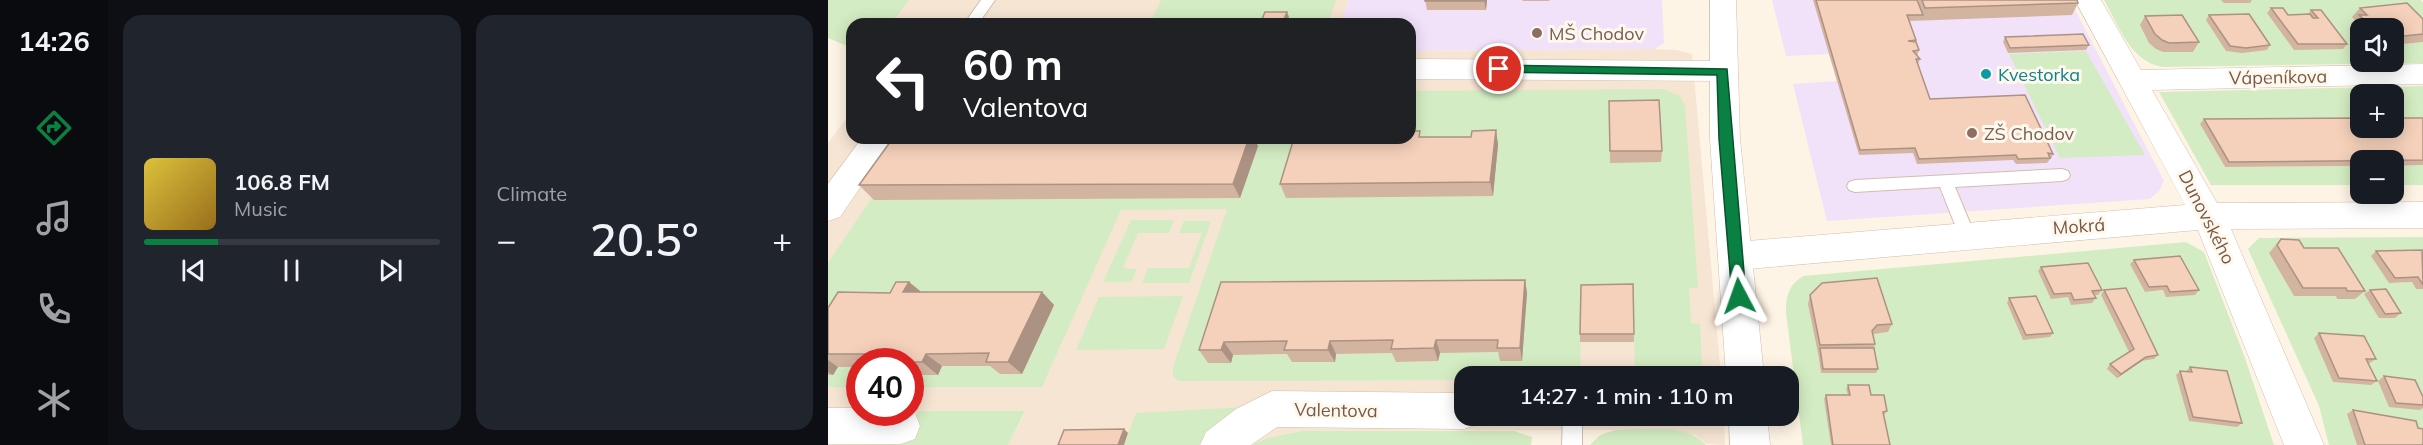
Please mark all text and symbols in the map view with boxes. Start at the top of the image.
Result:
map controls [2350,18,2404,204]
button: sound [2350,18,2404,72]
place label: MŠ Chodov [1549,22,1644,45]
text: 14:26 [18,24,90,58]
marker: MŠ Chodov [1530,26,1544,40]
text: 60 m [963,38,1063,91]
icon: left [864,42,942,120]
pin [1473,43,1524,94]
icon: arrive [1482,52,1515,85]
place label: Kvestorka [1998,63,2080,86]
street label: Vápeníkova [2229,65,2327,89]
marker: Kvestorka [1979,67,1993,81]
button: + [2350,84,2404,138]
text: Valentova [963,90,1088,124]
icon: directions [33,107,75,149]
place label: ZŠ Chodov [1984,122,2075,145]
marker: ZŠ Chodov [1965,126,1979,140]
button: − [2350,150,2404,204]
street label: Dunovského [2173,166,2241,268]
text: 106.8 FM [234,168,330,196]
text: Climate [497,181,567,206]
text: Music [234,196,287,221]
icon: music [33,197,75,239]
text: 20.5° [590,211,699,267]
street label: Mokrá [2052,213,2106,239]
text: − [497,219,516,260]
text: + [772,219,792,260]
icon: previous [177,254,210,287]
icon: pause [275,254,308,287]
icon: next [374,254,407,287]
position arrow [1707,264,1771,328]
icon: phone [33,288,75,330]
speed limit sign: 40 [846,348,924,426]
icon: climate [33,379,75,421]
text: 14:27 · 1 min · 110 m [1519,382,1734,410]
street label: Valentova [1294,398,1378,422]

